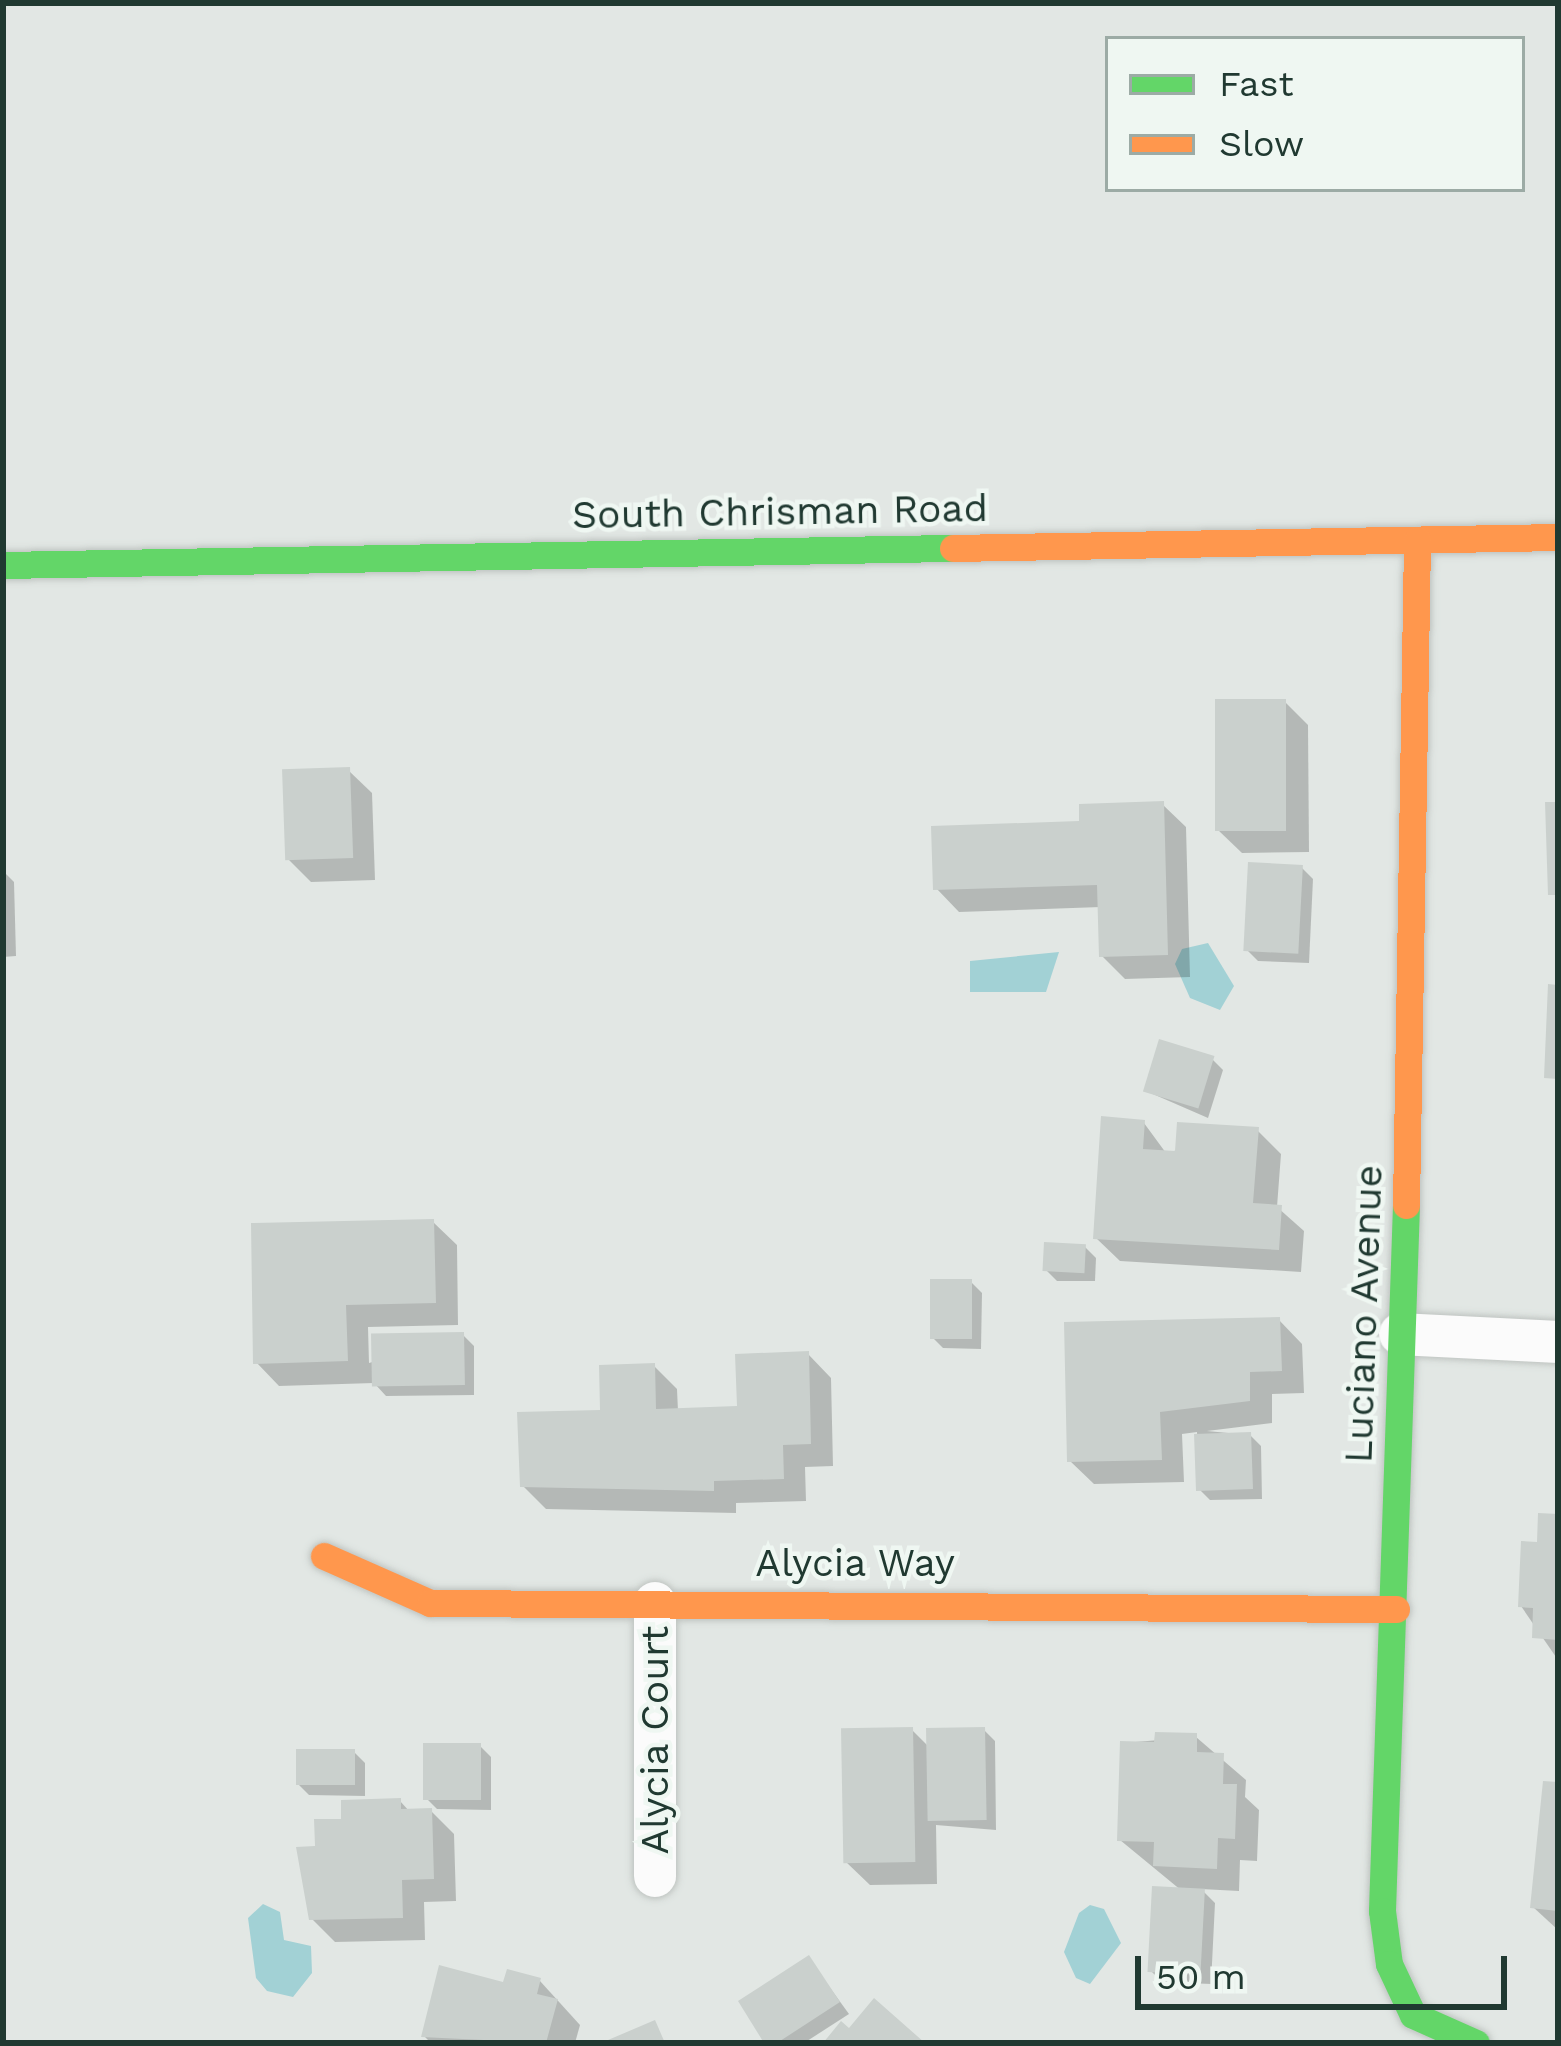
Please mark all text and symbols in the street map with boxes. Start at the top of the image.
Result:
legend [1105,36,1525,192]
text: Fast [1219,63,1294,105]
text: Slow [1219,123,1304,165]
street label: South Chrisman Road [572,485,988,539]
street label: Luciano Avenue [1335,1163,1393,1465]
street label: Alycia Way [754,1540,956,1586]
street label: Alycia Court [632,1625,678,1855]
scale bar [1141,1932,1513,2006]
text: 50 m [1156,1956,1246,1998]

